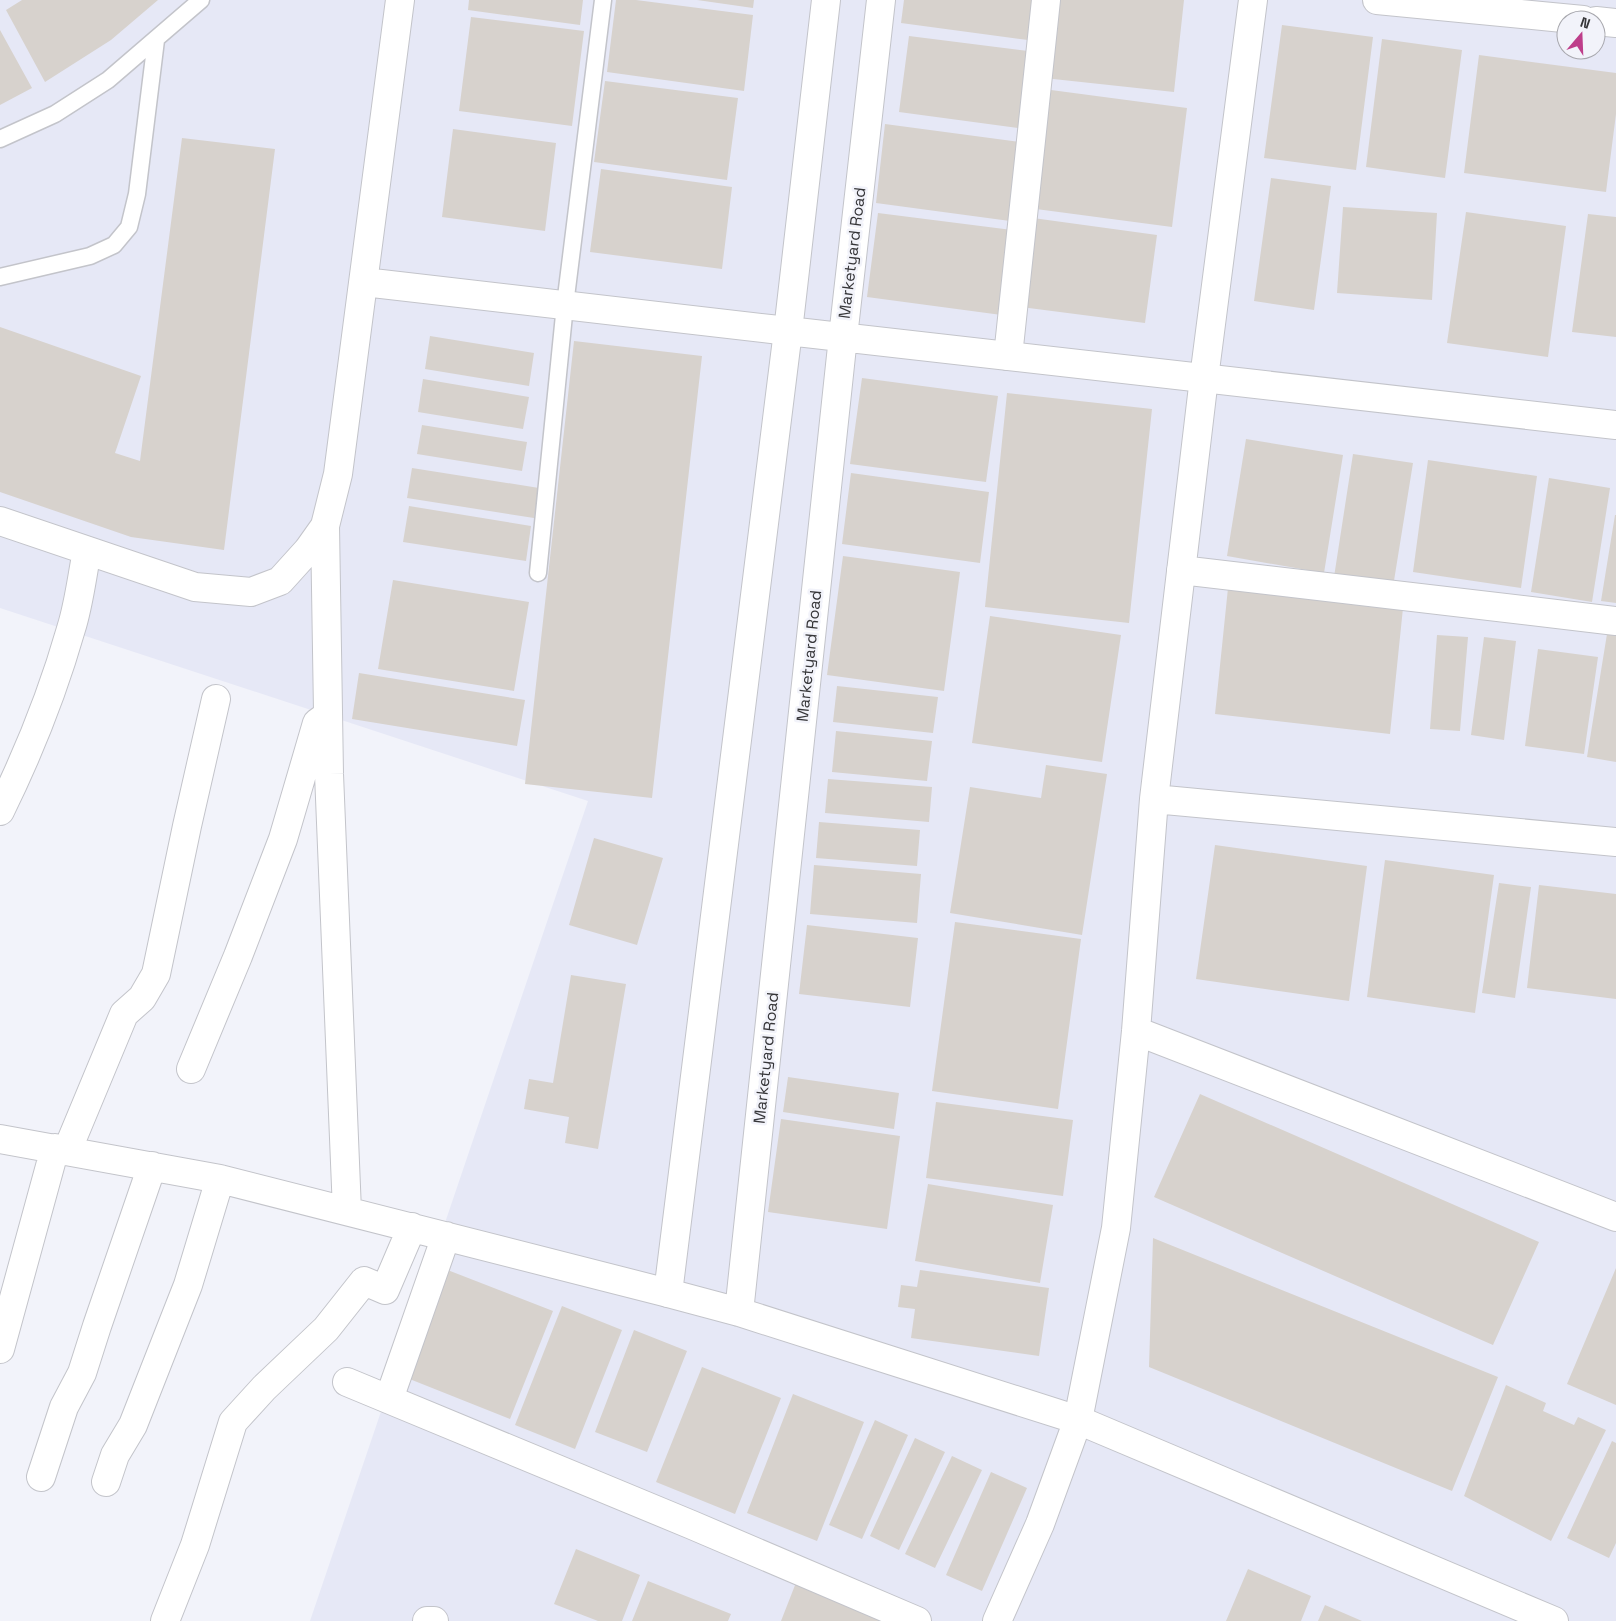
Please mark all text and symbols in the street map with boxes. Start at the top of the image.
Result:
north arrow [1556,10,1606,60]
text: N [1578,13,1593,33]
street label: Marketyard Road [834,186,870,320]
street label: Marketyard Road [792,589,826,723]
street label: Marketyard Road [749,991,783,1125]

